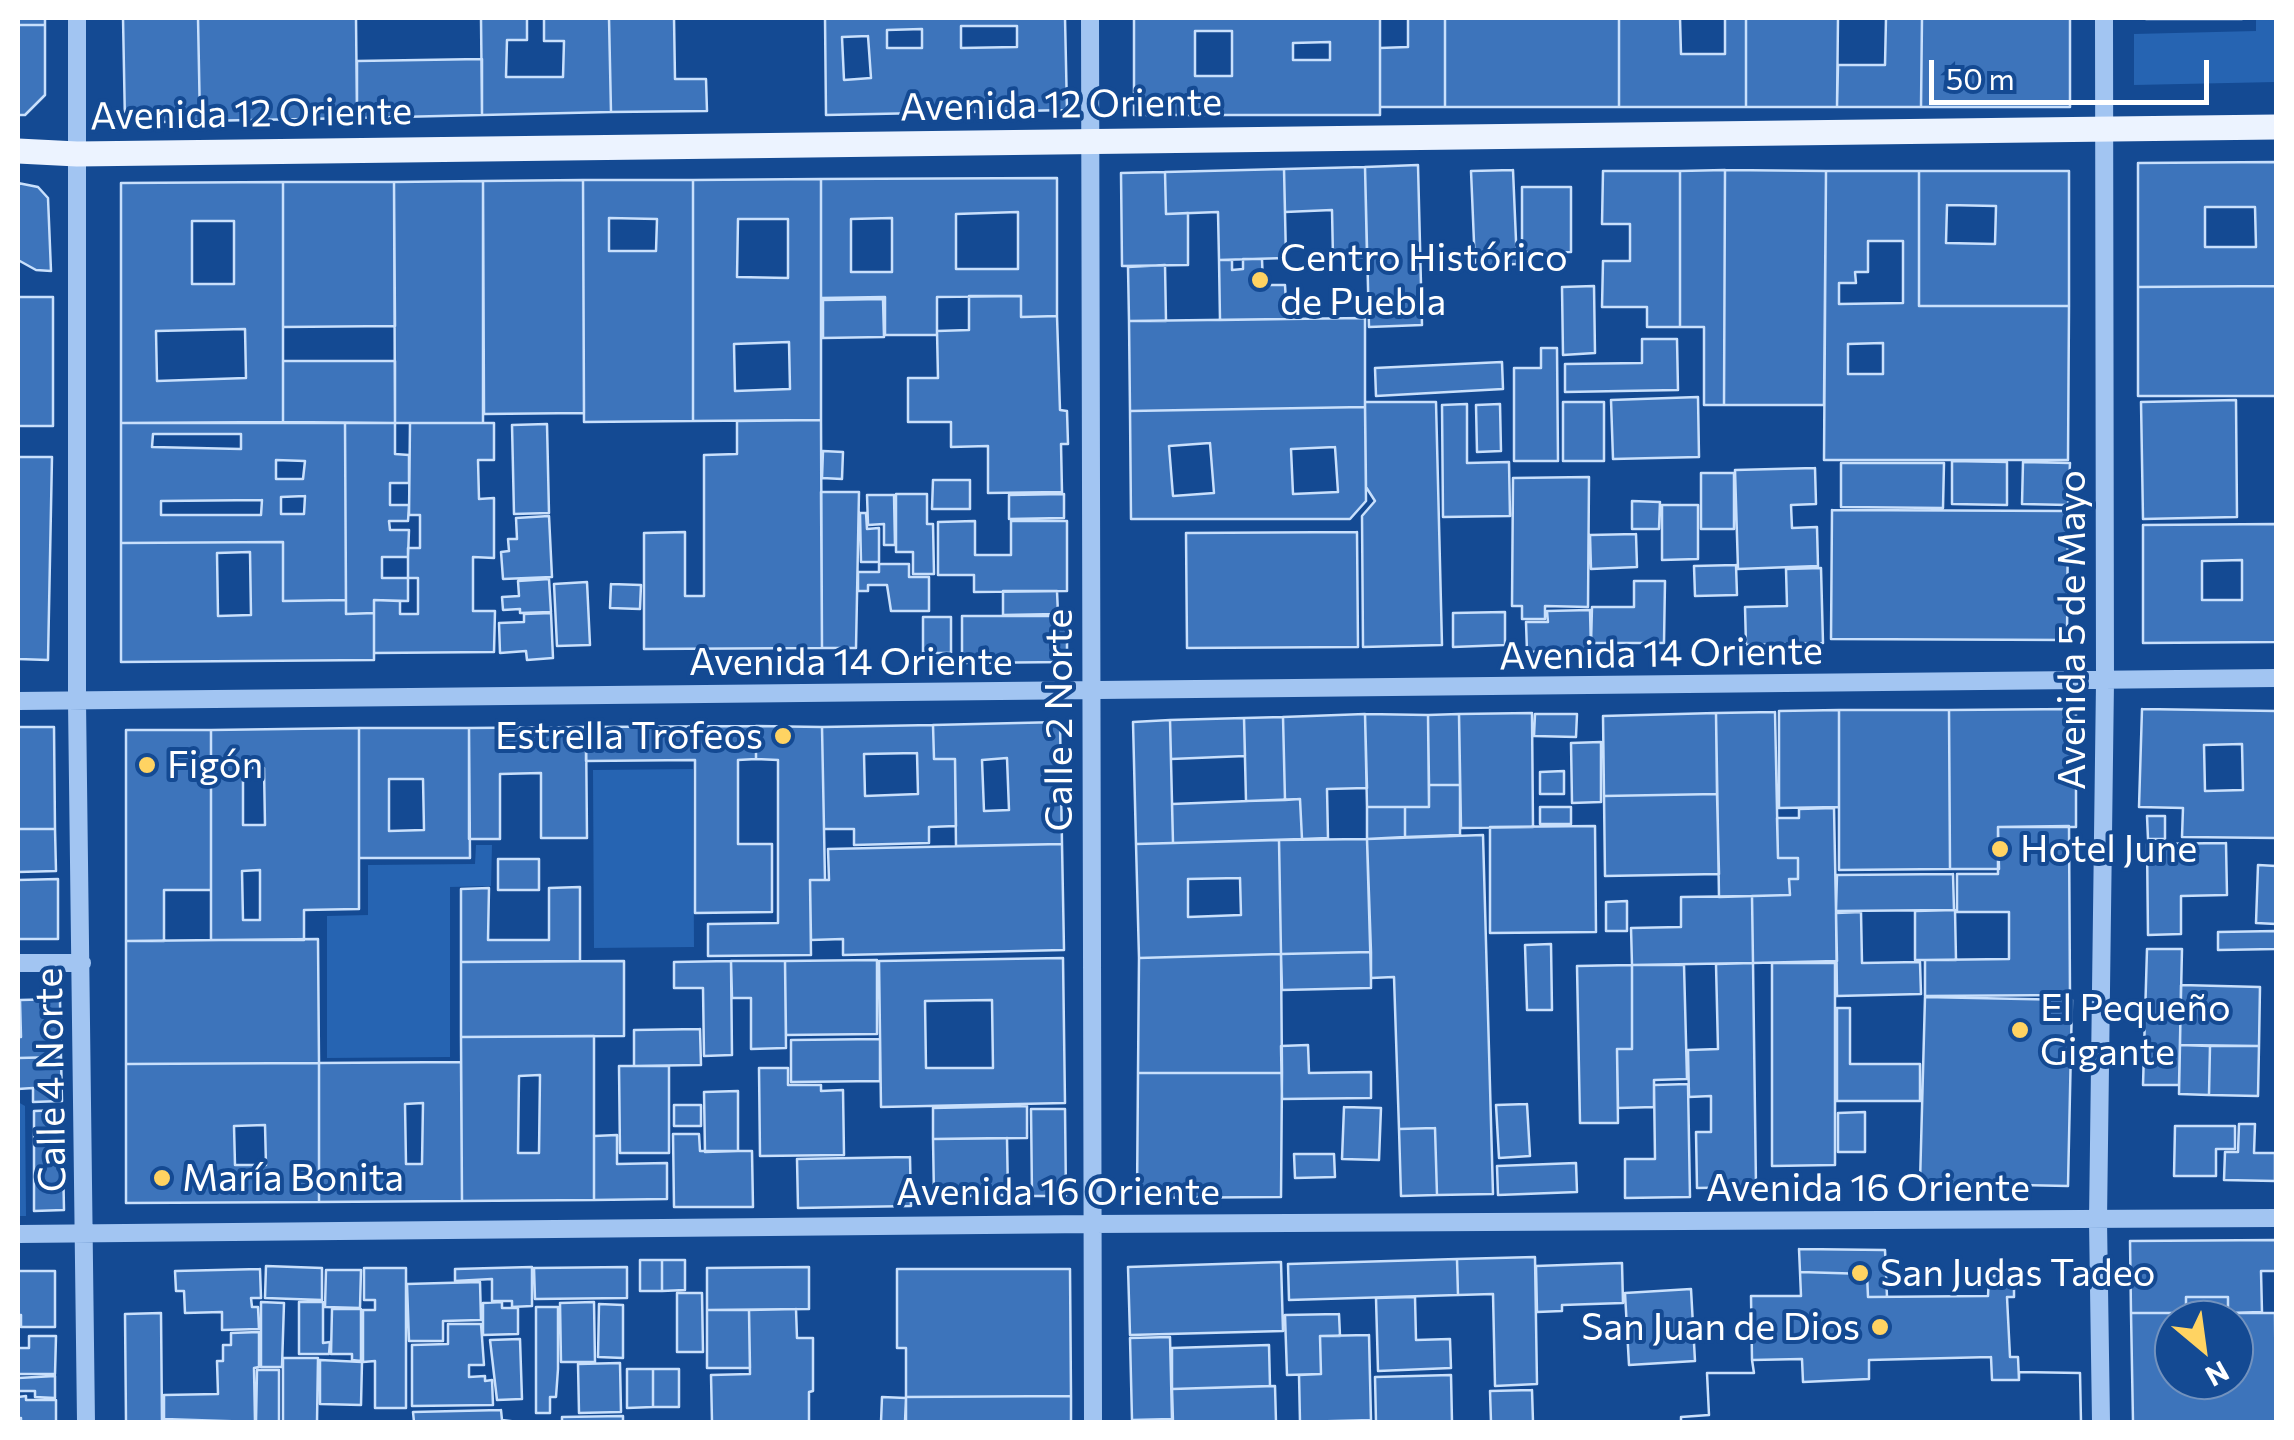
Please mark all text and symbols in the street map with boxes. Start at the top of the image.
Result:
scale bar [1934,40,2214,102]
text: 50 m [1946,59,2015,96]
street label: Avenida 12 Oriente [900,79,1222,131]
street label: Avenida 12 Oriente [90,88,412,140]
place label: Centro Histórico de Puebla [1280,235,1568,324]
marker: Centro Histórico de Puebla [1249,269,1271,291]
street label: Avenida 5 de Mayo [2049,470,2095,790]
street label: Calle 2 Norte [1036,609,1082,831]
street label: Avenida 14 Oriente [1499,628,1823,680]
street label: Avenida 14 Oriente [689,639,1013,685]
place label: Estrella Trofeos [495,713,763,759]
marker: Estrella Trofeos [772,725,794,747]
place label: Figón [167,742,263,788]
marker: Figón [136,754,158,776]
place label: Hotel June [2020,826,2197,872]
marker: Hotel June [1989,838,2011,860]
street label: Calle 4 Norte [26,967,76,1193]
place label: El Pequeño Gigante [2040,985,2231,1074]
marker: El Pequeño Gigante [2009,1019,2031,1041]
place label: María Bonita [182,1155,404,1201]
street label: Avenida 16 Oriente [1706,1165,2030,1211]
marker: María Bonita [151,1167,173,1189]
street label: Avenida 16 Oriente [896,1169,1220,1215]
place label: San Judas Tadeo [1880,1250,2156,1296]
marker: San Judas Tadeo [1849,1262,1871,1284]
north arrow [2154,1300,2254,1400]
place label: San Juan de Dios [1581,1304,1860,1350]
marker: San Juan de Dios [1869,1316,1891,1338]
text: N [2200,1355,2235,1394]

